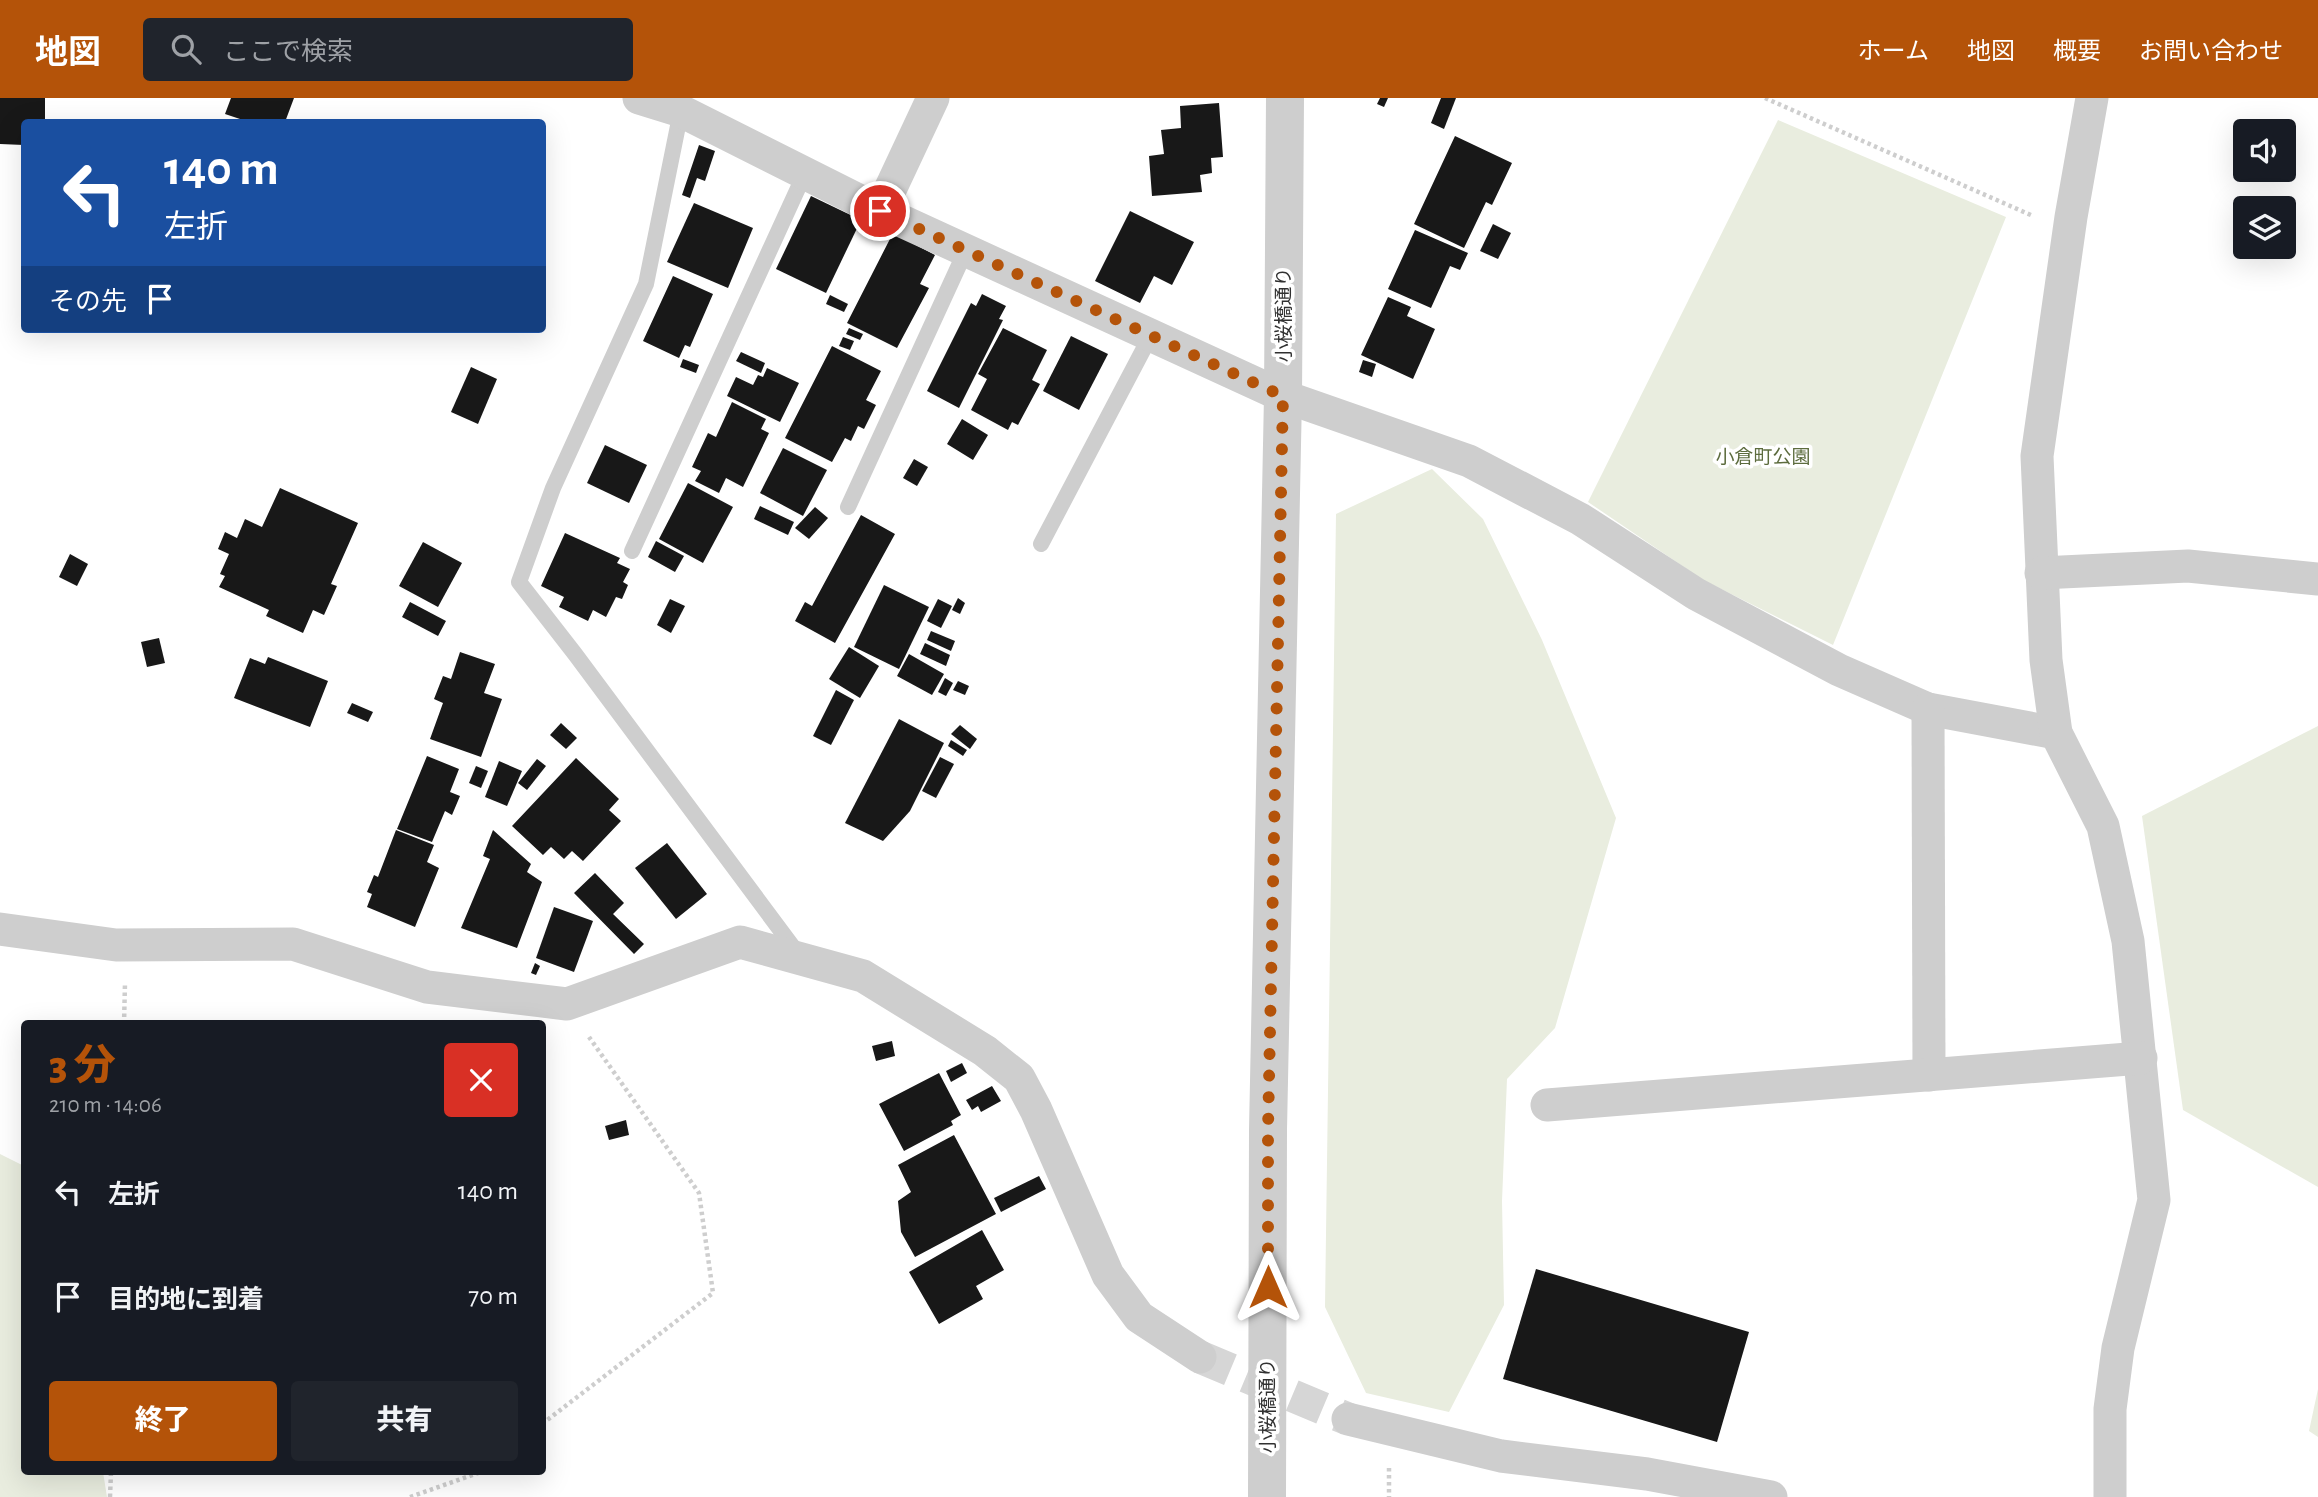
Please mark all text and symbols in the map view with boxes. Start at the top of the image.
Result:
search box [143,18,633,81]
icon: search [167,30,205,68]
text: 地図 [35,37,101,70]
text: ここで検索 [223,39,353,65]
text: ホーム [1858,40,1929,64]
text: 地図 [1967,40,2015,64]
text: 概要 [2053,40,2101,64]
text: お問い合わせ [2139,40,2283,64]
map controls [2233,119,2296,259]
button: sound [2233,119,2296,182]
text: 140 m [164,145,279,194]
icon: left [49,147,140,238]
pin [850,181,910,241]
icon: arrive [861,192,899,230]
button: layers [2233,196,2296,259]
text: 左折 [164,211,228,243]
street label: 小桜橋通り [1273,267,1294,363]
icon: arrive [141,280,179,318]
text: その先 [49,289,127,315]
park label: 小倉町公園 [1715,447,1811,467]
button: close [444,1043,518,1117]
text: 3 分 [49,1045,116,1087]
text: 210 m · 14:06 [49,1094,162,1117]
icon: left [49,1173,87,1211]
text: 140 m [458,1178,518,1204]
text: 左折 [108,1182,160,1208]
position arrow [1231,1250,1305,1324]
icon: arrive [49,1278,87,1316]
text: 70 m [468,1283,518,1309]
text: 目的地に到着 [108,1287,264,1313]
street label: 小桜橋通り [1257,1358,1278,1454]
button: 終了 [49,1381,277,1461]
button: 共有 [291,1381,518,1461]

